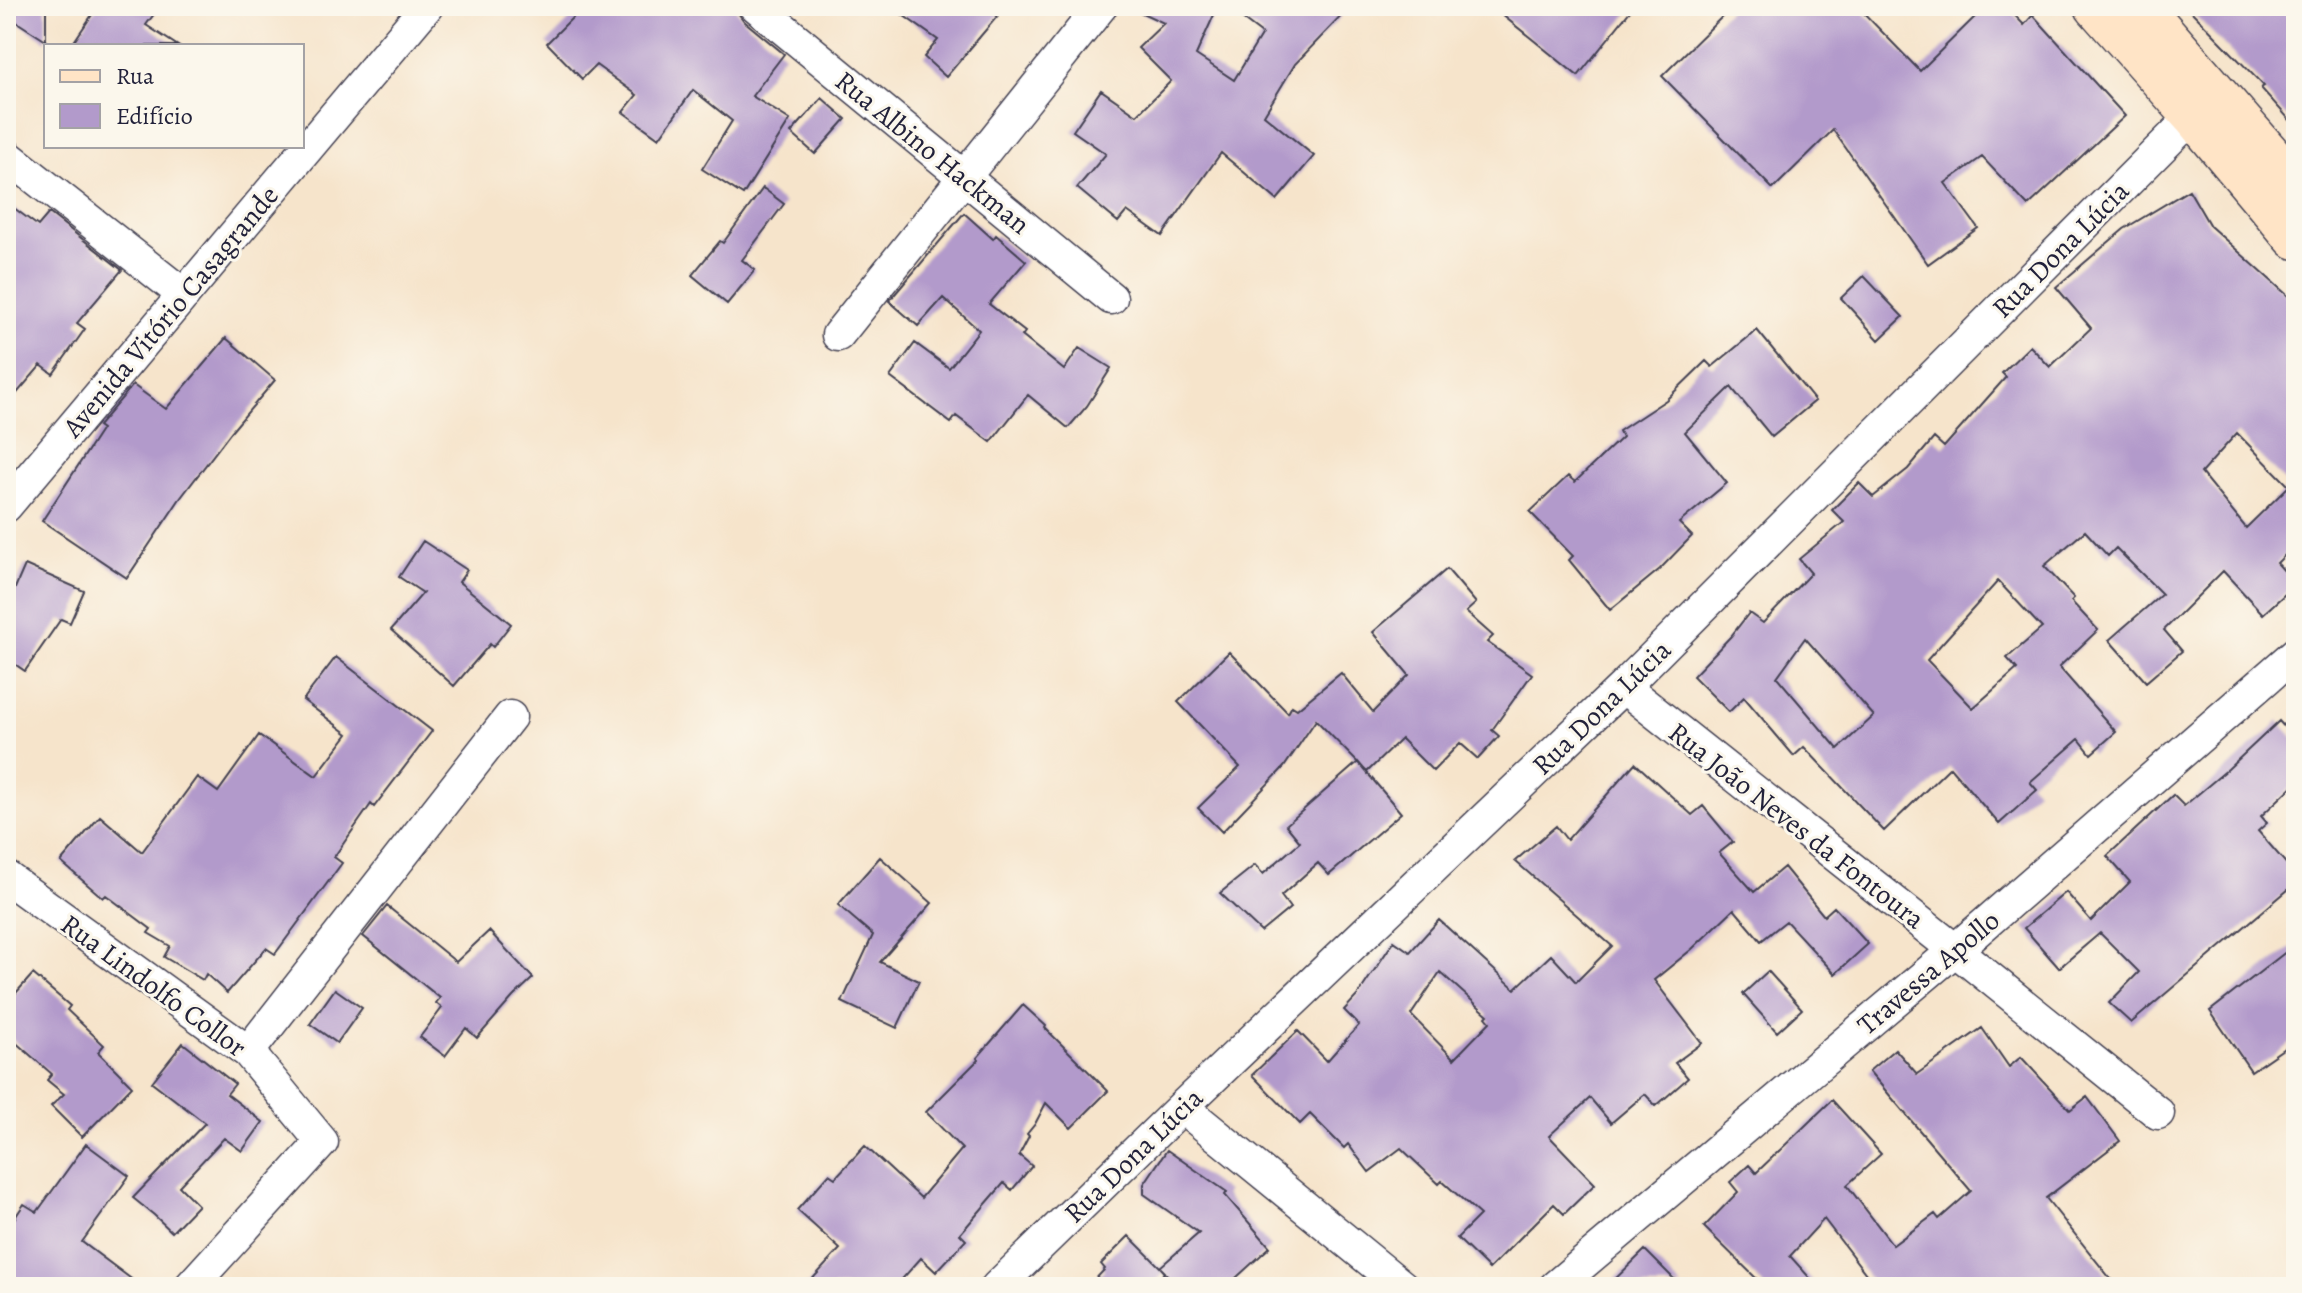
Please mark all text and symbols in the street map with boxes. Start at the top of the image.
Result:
legend [44,44,304,148]
text: Rua [116,60,155,92]
street label: Rua Albino Hackman [827,62,1038,243]
text: Edifício [116,100,193,132]
street label: Rua Dona Lúcia [1984,173,2138,327]
street label: Avenida Vitório Casagrande [53,178,287,446]
street label: Rua Dona Lúcia [1524,632,1680,784]
street label: Rua João Neves da Fontoura [1660,714,1933,938]
street label: Travessa Apollo [1849,902,2008,1044]
street label: Rua Lindolfo Collor [53,906,254,1066]
street label: Rua Dona Lúcia [1056,1080,1212,1232]

